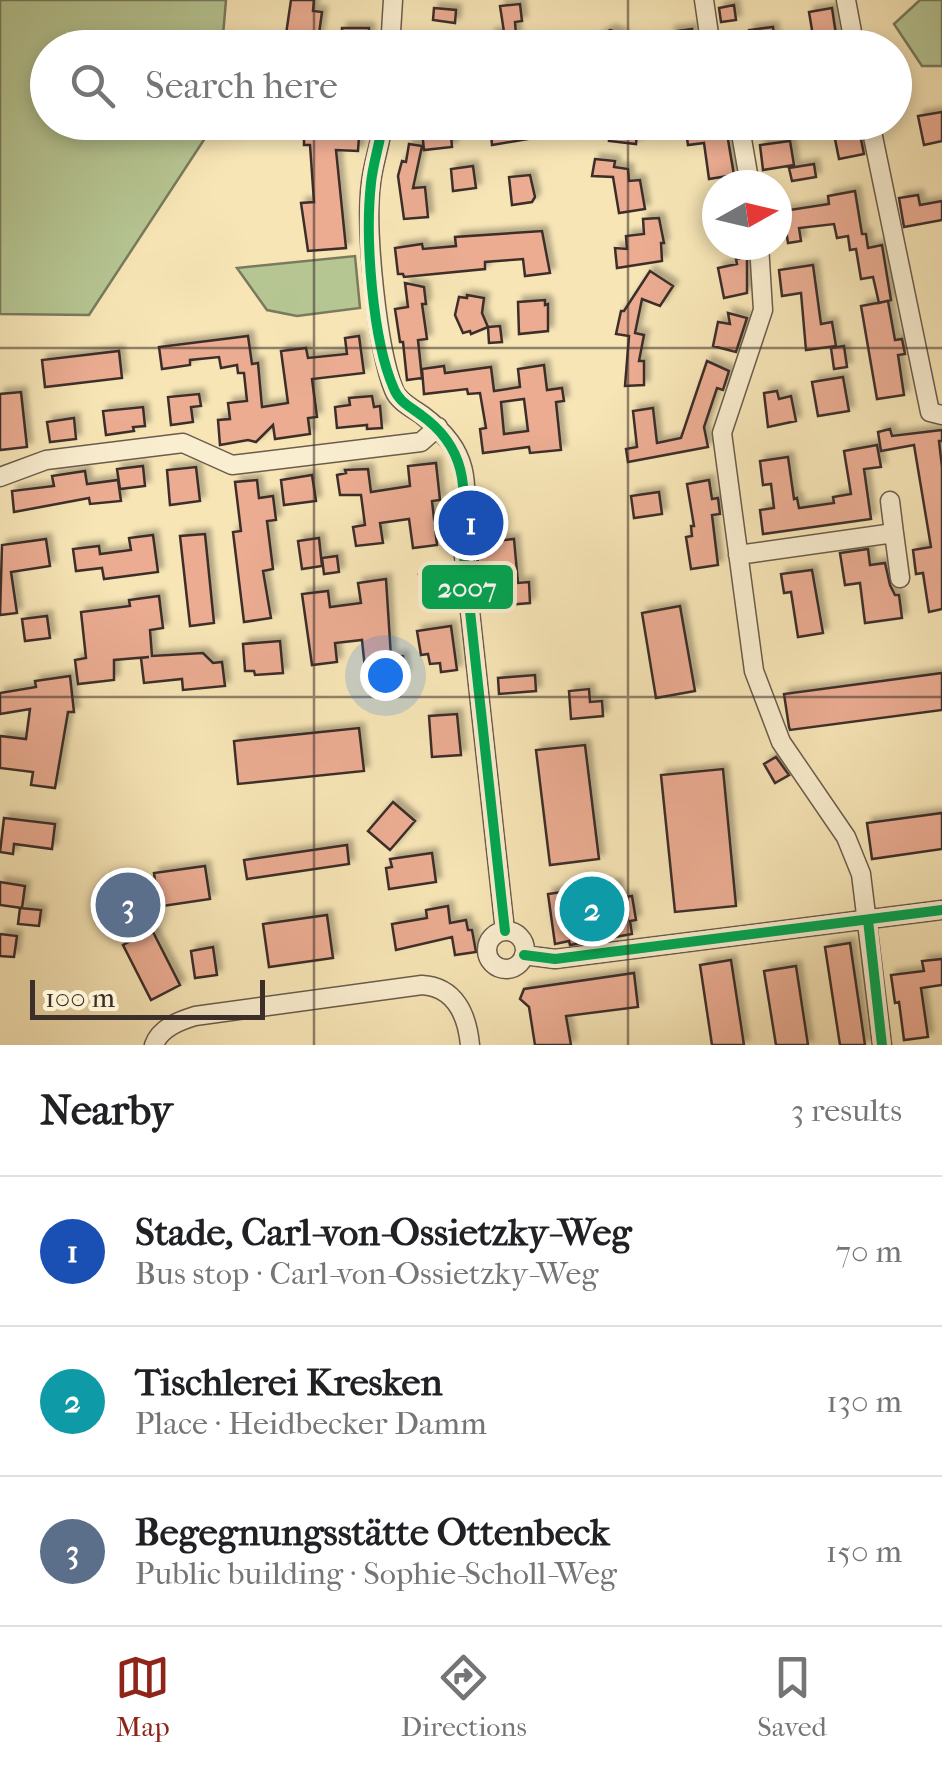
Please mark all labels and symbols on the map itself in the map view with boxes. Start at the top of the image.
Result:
north arrow [702,170,792,260]
pin: 1 [438,486,504,560]
line badge: 2007 [420,563,515,611]
text: 2007 [438,571,497,604]
your location [360,650,411,701]
pin: 3 [96,868,160,942]
pin: 2 [560,872,624,946]
scale bar [30,975,265,1020]

